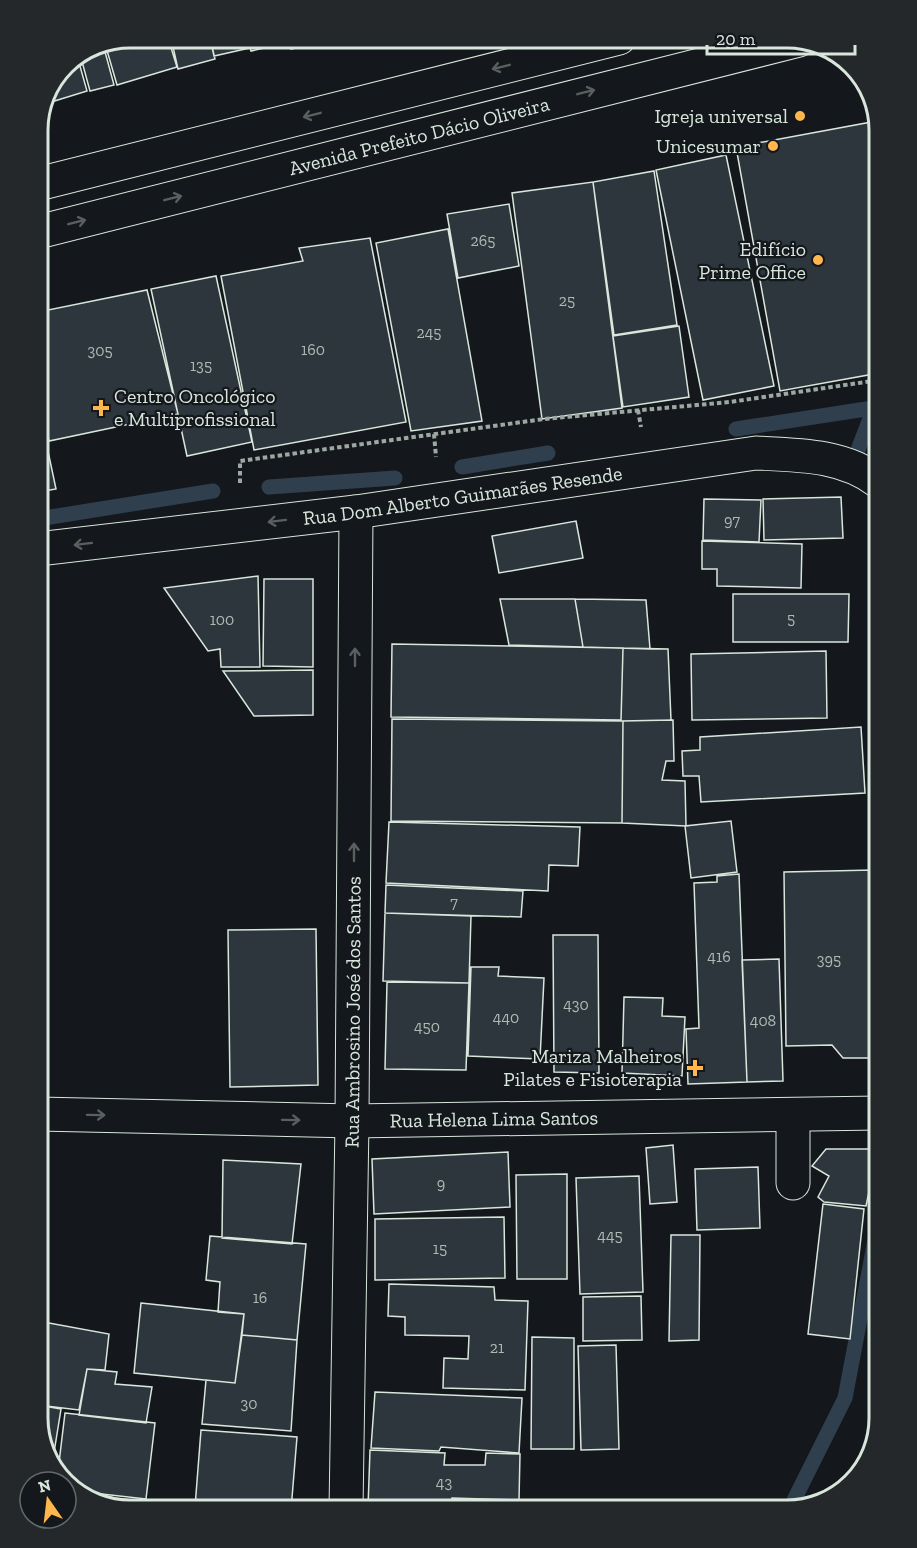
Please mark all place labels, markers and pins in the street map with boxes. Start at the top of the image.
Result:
place label: Igreja universal [655,104,788,128]
marker: Igreja universal [793,109,807,123]
place label: Unicesumar [656,134,761,158]
marker: Unicesumar [766,139,780,153]
place label: Edifício Prime Office [699,237,806,284]
marker: Edifício Prime Office [811,253,825,267]
place label: Centro Oncológico e Multiprofissional [114,384,276,431]
marker: Centro Oncológico e Multiprofissional [92,399,110,417]
place label: Mariza Malheiros Pilates e Fisioterapia [503,1044,682,1091]
marker: Mariza Malheiros Pilates e Fisioterapia [686,1059,704,1077]

